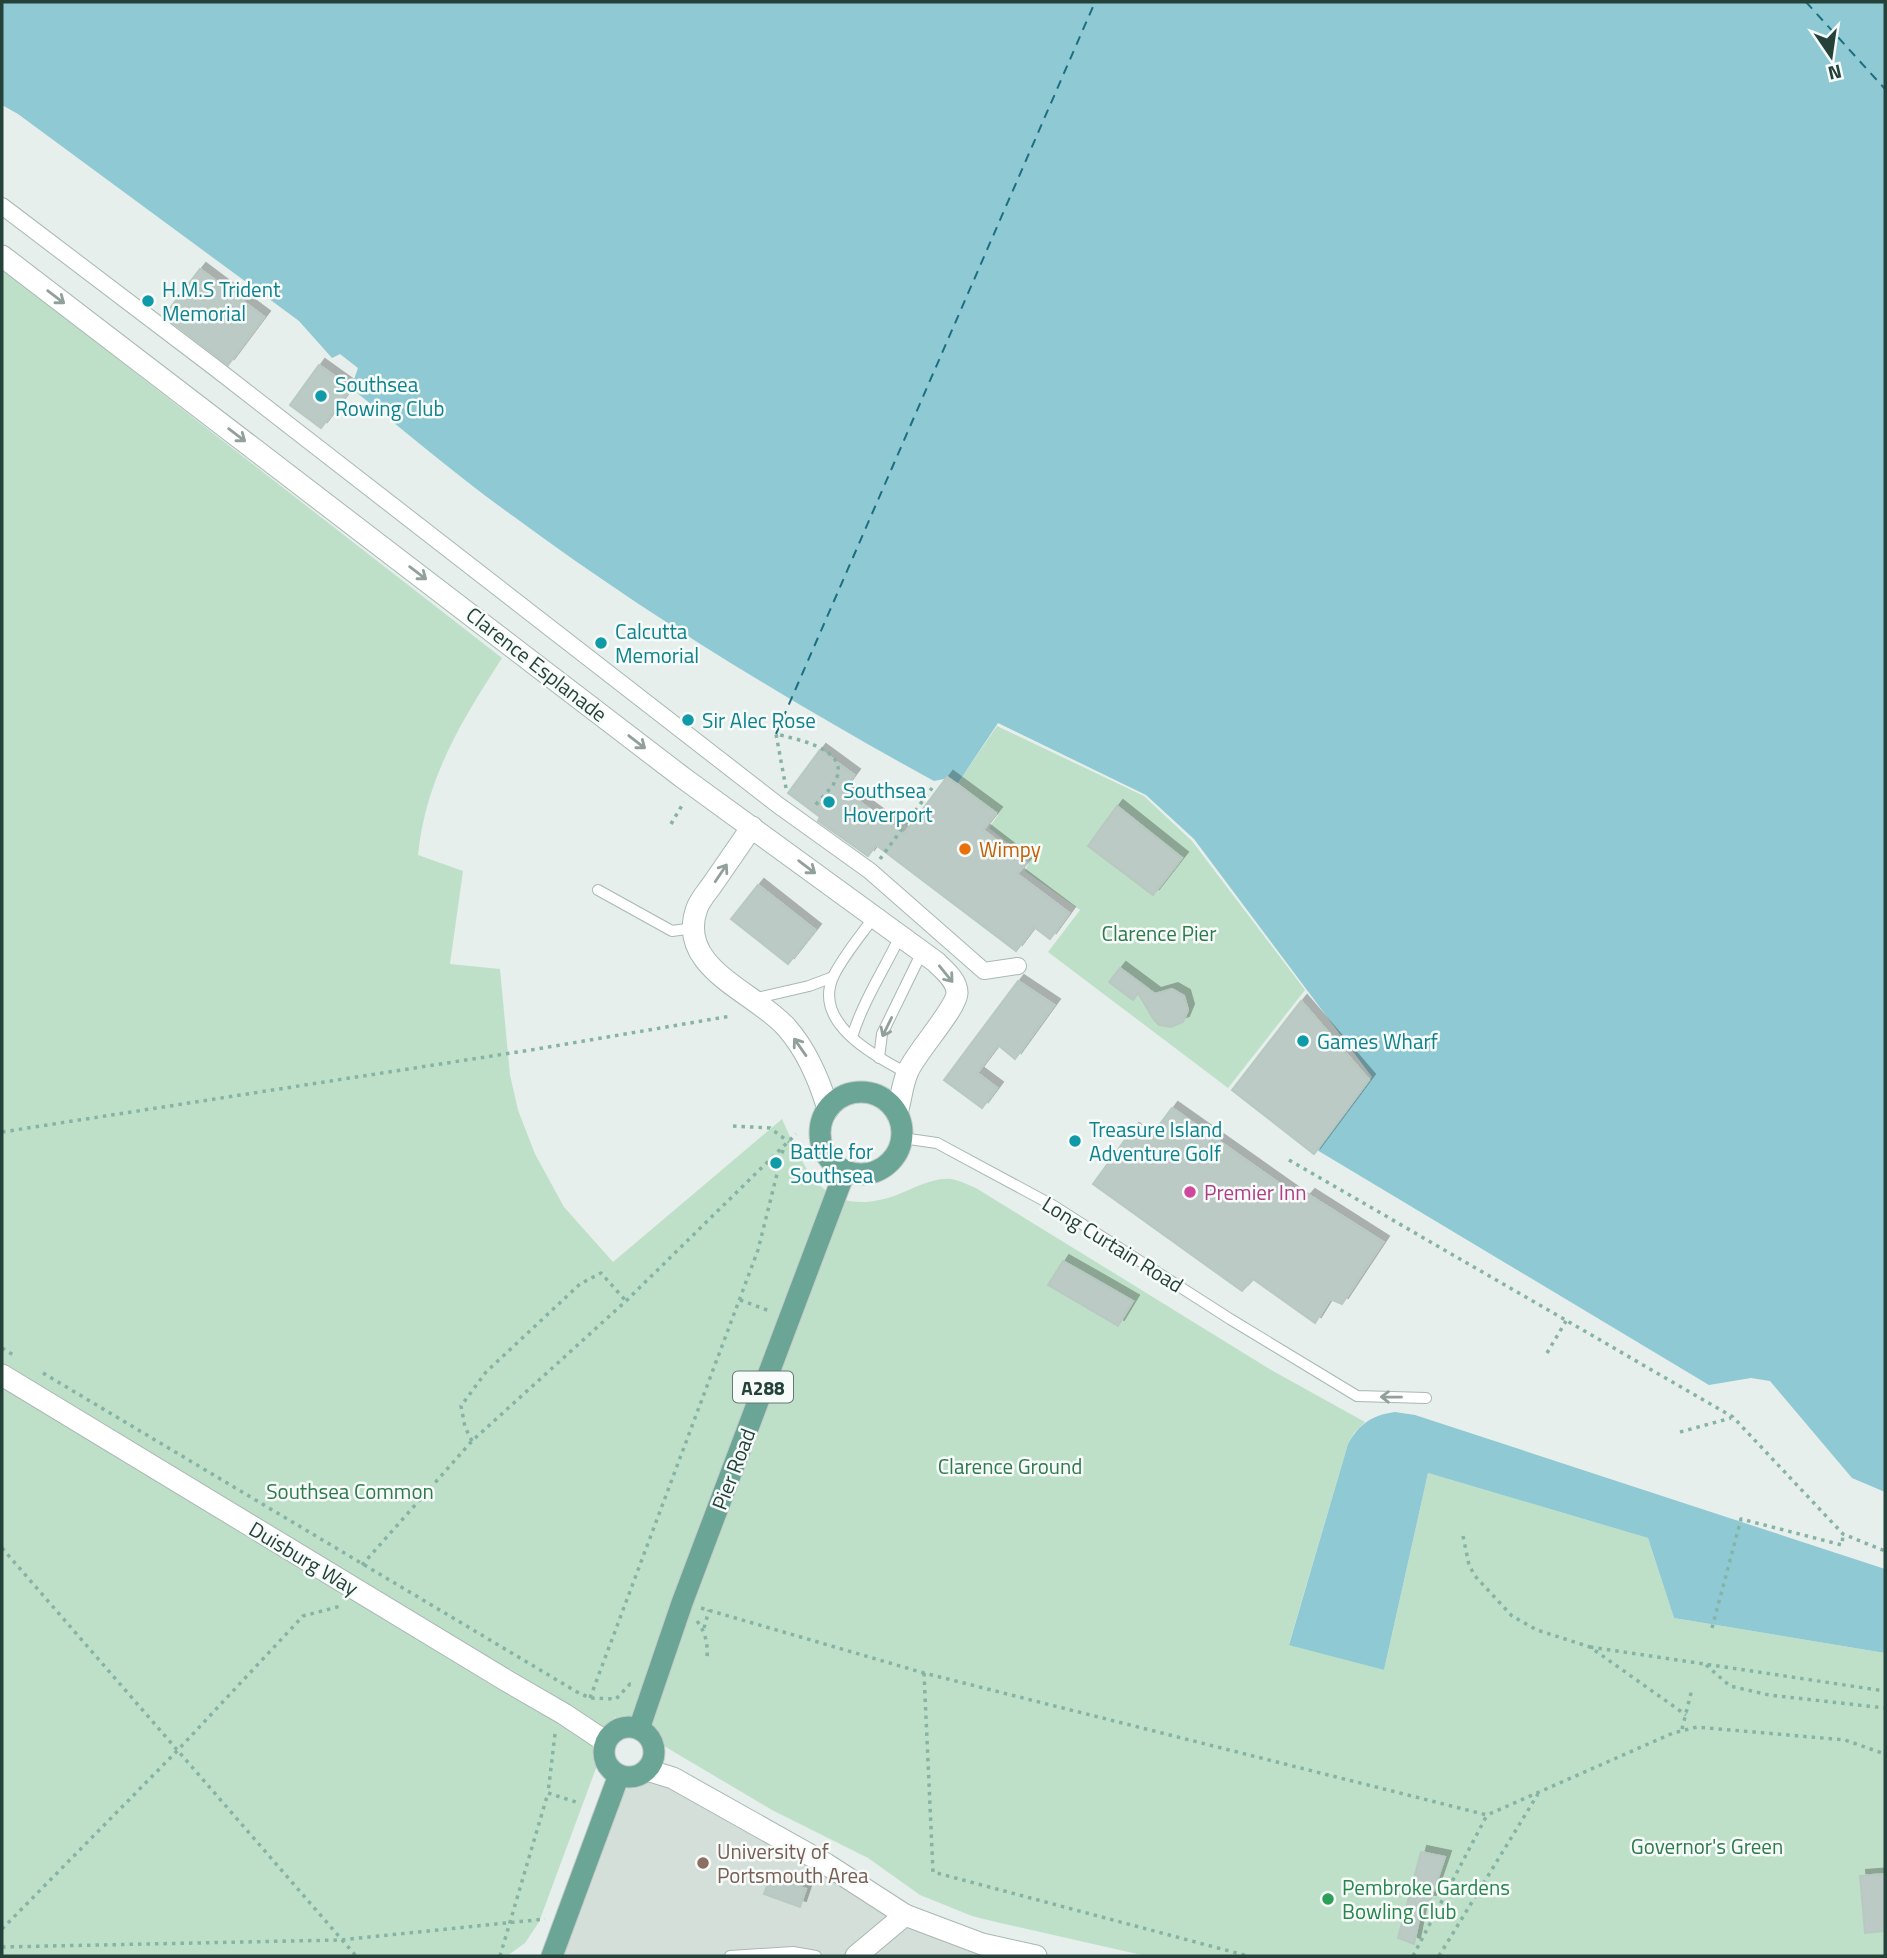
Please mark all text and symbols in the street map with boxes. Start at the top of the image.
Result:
north arrow [1796,21,1866,91]
text: N [1825,57,1845,89]
place label: H.M.S Trident Memorial [162,273,281,329]
one-way arrow [46,290,65,304]
marker: H.M.S Trident Memorial [140,293,156,309]
place label: Southsea Rowing Club [335,368,445,424]
marker: Southsea Rowing Club [313,388,329,404]
one-way arrow [227,428,246,442]
one-way arrow [408,565,427,580]
street label: Clarence Esplanade [460,599,614,729]
place label: Calcutta Memorial [615,615,699,671]
marker: Calcutta Memorial [593,635,609,651]
place label: Sir Alec Rose [702,704,816,736]
marker: Sir Alec Rose [680,712,696,728]
one-way arrow [627,734,645,749]
place label: Southsea Hoverport [843,774,933,830]
marker: Southsea Hoverport [821,794,837,810]
place label: Wimpy [979,833,1041,865]
marker: Wimpy [957,841,973,857]
one-way arrow [797,860,816,874]
one-way arrow [714,863,728,883]
park label: Clarence Pier [1102,917,1216,949]
one-way arrow [938,965,954,983]
one-way arrow [880,1016,893,1037]
place label: Games Wharf [1317,1025,1438,1057]
marker: Games Wharf [1295,1033,1311,1049]
one-way arrow [793,1038,807,1057]
place label: Treasure Island Adventure Golf [1089,1113,1222,1169]
marker: Treasure Island Adventure Golf [1067,1133,1083,1149]
place label: Battle for Southsea [790,1135,874,1191]
marker: Battle for Southsea [768,1155,784,1171]
place label: Premier Inn [1204,1176,1306,1208]
marker: Premier Inn [1182,1184,1198,1200]
street label: Long Curtain Road [1036,1188,1190,1300]
road number: A288 [733,1372,793,1402]
one-way arrow [1380,1390,1403,1404]
street label: Pier Road [703,1424,763,1514]
park label: Clarence Ground [938,1450,1082,1482]
park label: Southsea Common [266,1475,434,1507]
street label: Duisburg Way [243,1513,365,1603]
park label: Governor's Green [1631,1830,1783,1862]
place label: University of Portsmouth Area [717,1835,869,1891]
marker: University of Portsmouth Area [695,1855,711,1871]
place label: Pembroke Gardens Bowling Club [1342,1871,1510,1927]
marker: Pembroke Gardens Bowling Club [1320,1891,1336,1907]

